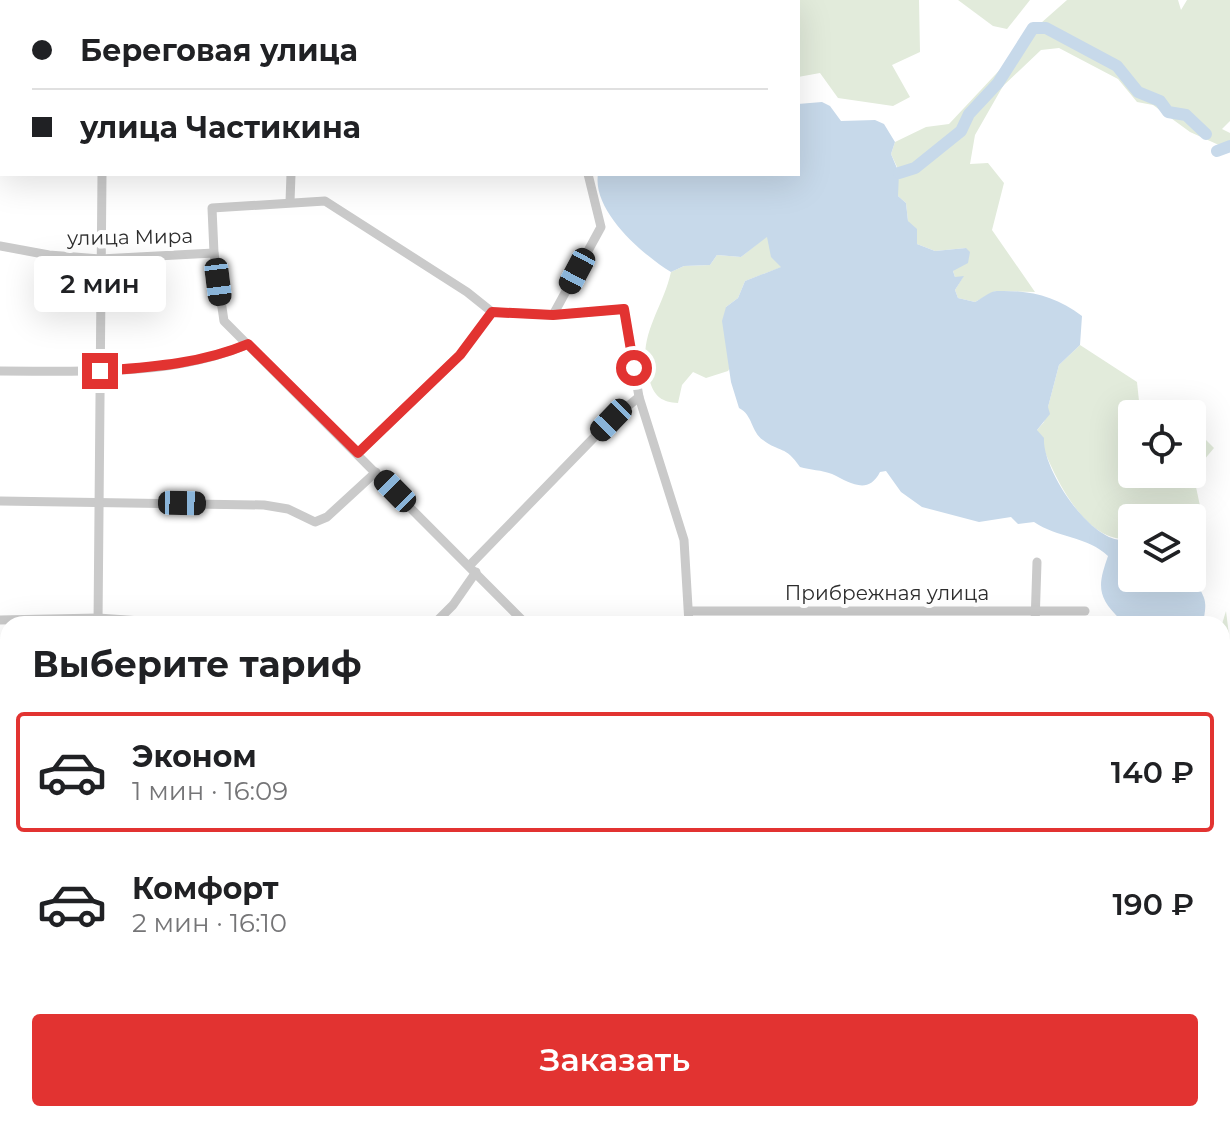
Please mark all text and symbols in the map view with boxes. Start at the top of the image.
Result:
text: Береговая улица [80,32,358,69]
text: улица Частикина [80,109,361,146]
street label: улица Мира [66,224,193,250]
car [555,244,599,298]
callout: 2 мин [34,255,166,311]
car [203,257,233,307]
text: 2 мин [60,268,140,300]
route start [616,350,652,386]
route end [82,353,118,389]
car [586,394,636,446]
map controls [1118,400,1206,592]
button: locate [1118,400,1206,488]
car [370,466,420,516]
car [158,491,206,515]
button: layers [1118,504,1206,592]
street label: Прибрежная улица [785,581,989,605]
text: Выберите тариф [32,642,362,686]
icon: car [36,736,108,808]
text: Эконом [132,738,257,775]
text: 140 ₽ [1111,754,1194,791]
text: 1 мин · 16:09 [132,775,288,807]
icon: car [36,868,108,940]
text: Комфорт [132,870,279,907]
text: 190 ₽ [1112,886,1194,923]
text: 2 мин · 16:10 [132,907,287,939]
button: Заказать [32,1014,1198,1106]

